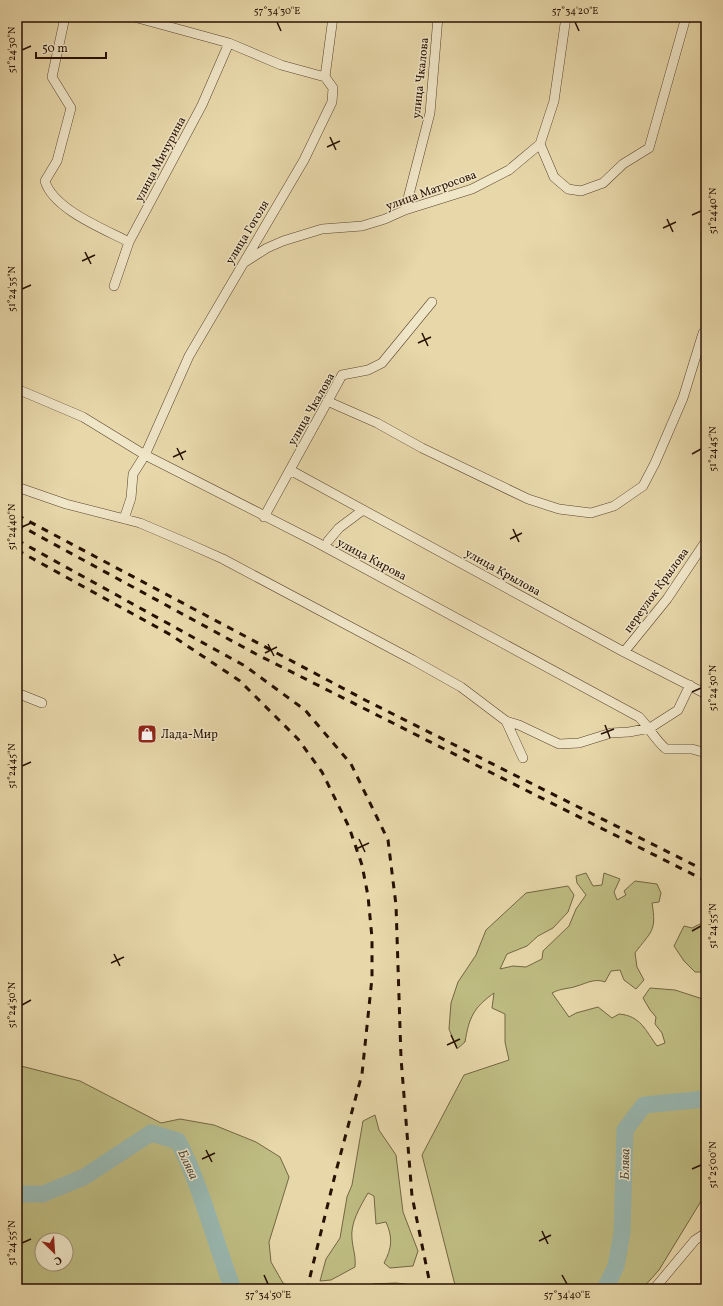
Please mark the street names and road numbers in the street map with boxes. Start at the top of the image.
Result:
street label: улица Чкалова [409,37,433,120]
street label: улица Мичурина [132,114,190,205]
street label: улица Матросова [384,167,479,215]
street label: улица Гоголя [222,197,273,268]
street label: улица Чкалова [285,370,339,449]
street label: улица Кирова [334,535,409,585]
street label: улица Крылова [462,545,543,600]
street label: переулок Крылова [621,545,693,636]

